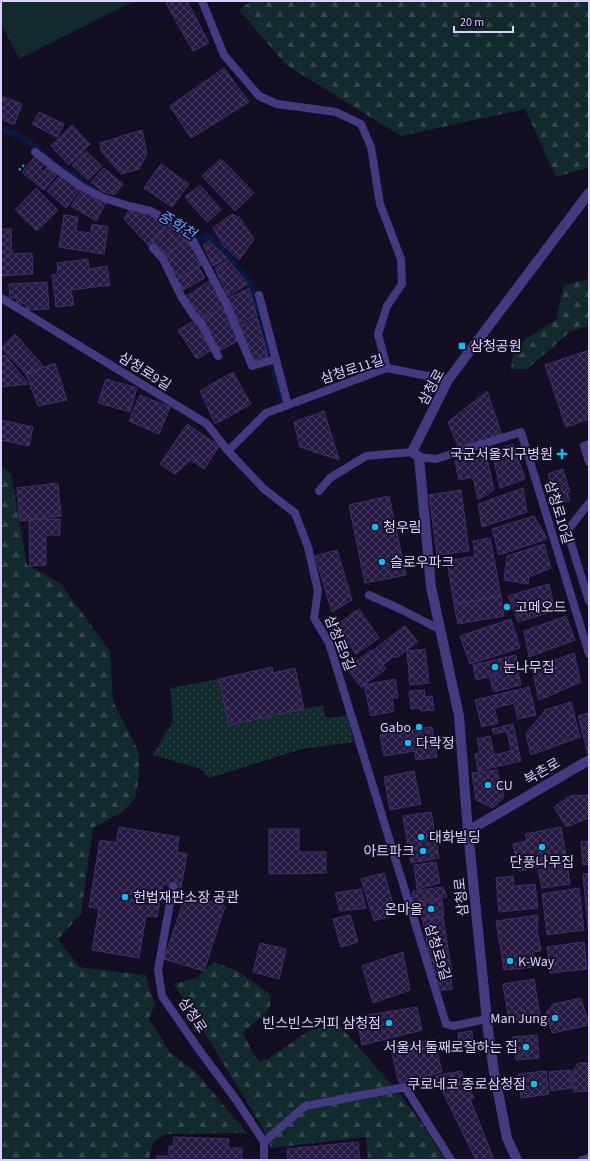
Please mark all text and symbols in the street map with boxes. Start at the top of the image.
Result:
scale bar [454,8,513,34]
text: 20 m [460,14,484,31]
water label: 중학천 [154,206,202,246]
place label: 삼청공원 [470,337,522,357]
marker: 삼청공원 [457,341,467,351]
street label: 삼청로9길 [114,348,175,396]
street label: 삼청로11길 [318,350,387,390]
street label: 삼청로 [414,366,450,409]
place label: 국군서울지구병원 [450,445,553,465]
marker: 국군서울지구병원 [556,448,568,460]
street label: 삼청로10길 [539,478,577,547]
place label: 청우림 [383,518,422,538]
marker: 청우림 [370,522,380,532]
place label: 슬로우파크 [390,553,455,573]
marker: 슬로우파크 [377,557,387,567]
place label: 고메오드 [515,598,567,618]
marker: 고메오드 [502,602,512,612]
street label: 삼청로9길 [319,613,359,674]
place label: 눈나무집 [503,658,555,678]
marker: 눈나무집 [490,662,500,672]
place label: Gabo [380,718,411,738]
marker: Gabo [414,722,424,732]
place label: 다락정 [416,734,455,754]
marker: 다락정 [403,738,413,748]
street label: 북촌로 [521,753,564,790]
place label: CU [496,776,513,796]
marker: CU [483,780,493,790]
place label: 대화빌딩 [429,828,481,848]
marker: 대화빌딩 [416,832,426,842]
place label: 아트파크 [363,842,415,862]
marker: 단풍나무집 [537,842,547,852]
marker: 아트파크 [418,846,428,856]
place label: 단풍나무집 [510,853,574,873]
street label: 삼청로 [450,877,474,917]
place label: 헌법재판소장 공관 [133,888,239,908]
marker: 헌법재판소장 공관 [120,892,130,902]
place label: 온마을 [384,900,423,920]
marker: 온마을 [426,904,436,914]
street label: 삼청로9길 [419,921,455,983]
place label: K-Way [518,952,555,972]
marker: K-Way [505,956,515,966]
street label: 삼청로 [173,994,211,1037]
place label: Man Jung [490,1009,547,1029]
marker: Man Jung [550,1013,560,1023]
place label: 빈스빈스커피 삼청점 [262,1014,381,1034]
marker: 빈스빈스커피 삼청점 [384,1018,394,1028]
place label: 서울서 둘째로잘하는 집 [384,1038,518,1058]
marker: 서울서 둘째로잘하는 집 [521,1042,531,1052]
place label: 쿠로네코 종로삼청점 [407,1075,526,1095]
marker: 쿠로네코 종로삼청점 [529,1079,539,1089]

